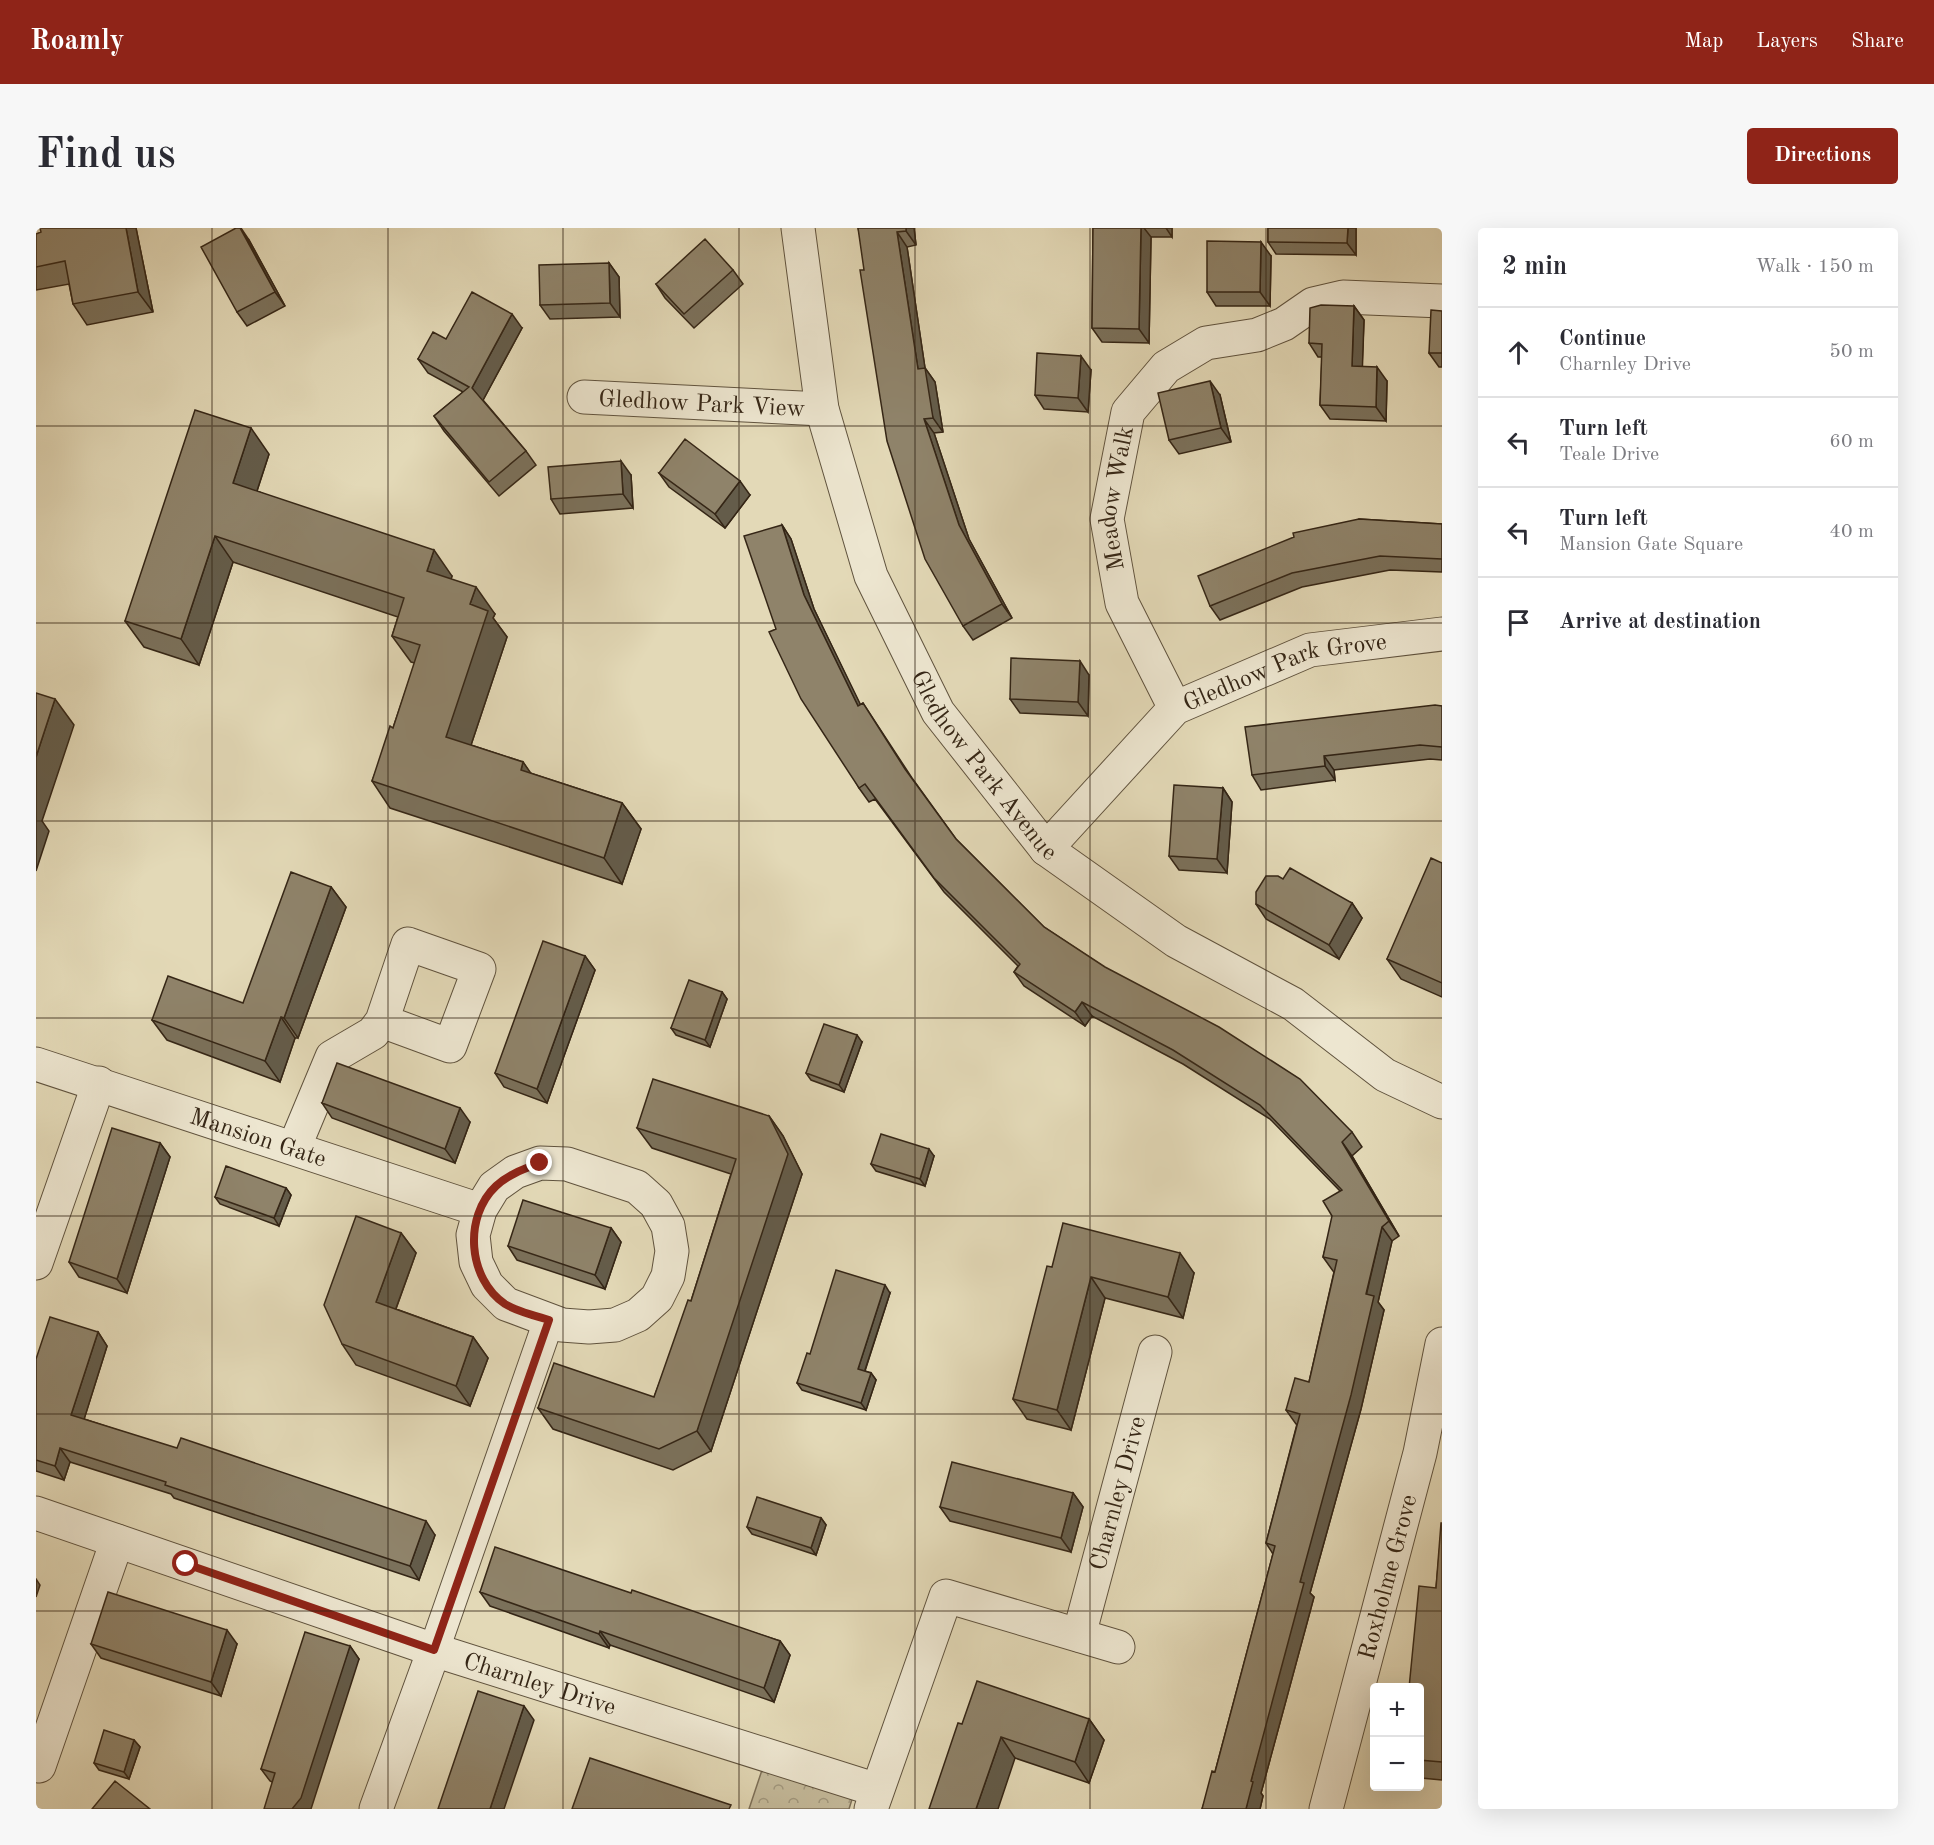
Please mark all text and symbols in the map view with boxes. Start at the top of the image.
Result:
text: Roamly [30,28,124,56]
text: Map [1684,31,1723,52]
text: Layers [1756,31,1818,52]
text: Share [1851,31,1904,52]
button: Directions [1747,128,1898,184]
text: Find us [36,135,175,177]
text: 2 min [1502,254,1567,280]
text: Walk · 150 m [1755,257,1874,277]
text: Continue [1559,328,1646,350]
icon: ahead [1502,336,1535,369]
text: 50 m [1829,342,1874,362]
text: Charnley Drive [1559,355,1691,375]
street label: Gledhow Park View [598,388,806,422]
text: Turn left [1559,418,1648,440]
street label: Meadow Walk [1097,424,1139,572]
icon: left [1502,426,1535,459]
text: 60 m [1829,432,1874,452]
text: Teale Drive [1559,445,1659,465]
text: Turn left [1559,508,1648,530]
icon: left [1502,516,1535,549]
text: 40 m [1829,522,1874,542]
text: Mansion Gate Square [1559,535,1743,555]
icon: arrive [1502,606,1535,639]
text: Arrive at destination [1559,611,1761,633]
street label: Gledhow Park Grove [1180,631,1388,717]
street label: Gledhow Park Avenue [906,667,1060,866]
street label: Mansion Gate [186,1105,329,1173]
route end [526,1149,552,1175]
street label: Charnley Drive [1087,1414,1151,1573]
street label: Roxholme Grove [1356,1492,1423,1663]
route start [172,1550,198,1576]
street label: Charnley Drive [460,1650,619,1721]
map controls [1370,1683,1424,1791]
button: + [1370,1683,1424,1737]
button: − [1370,1737,1424,1791]

